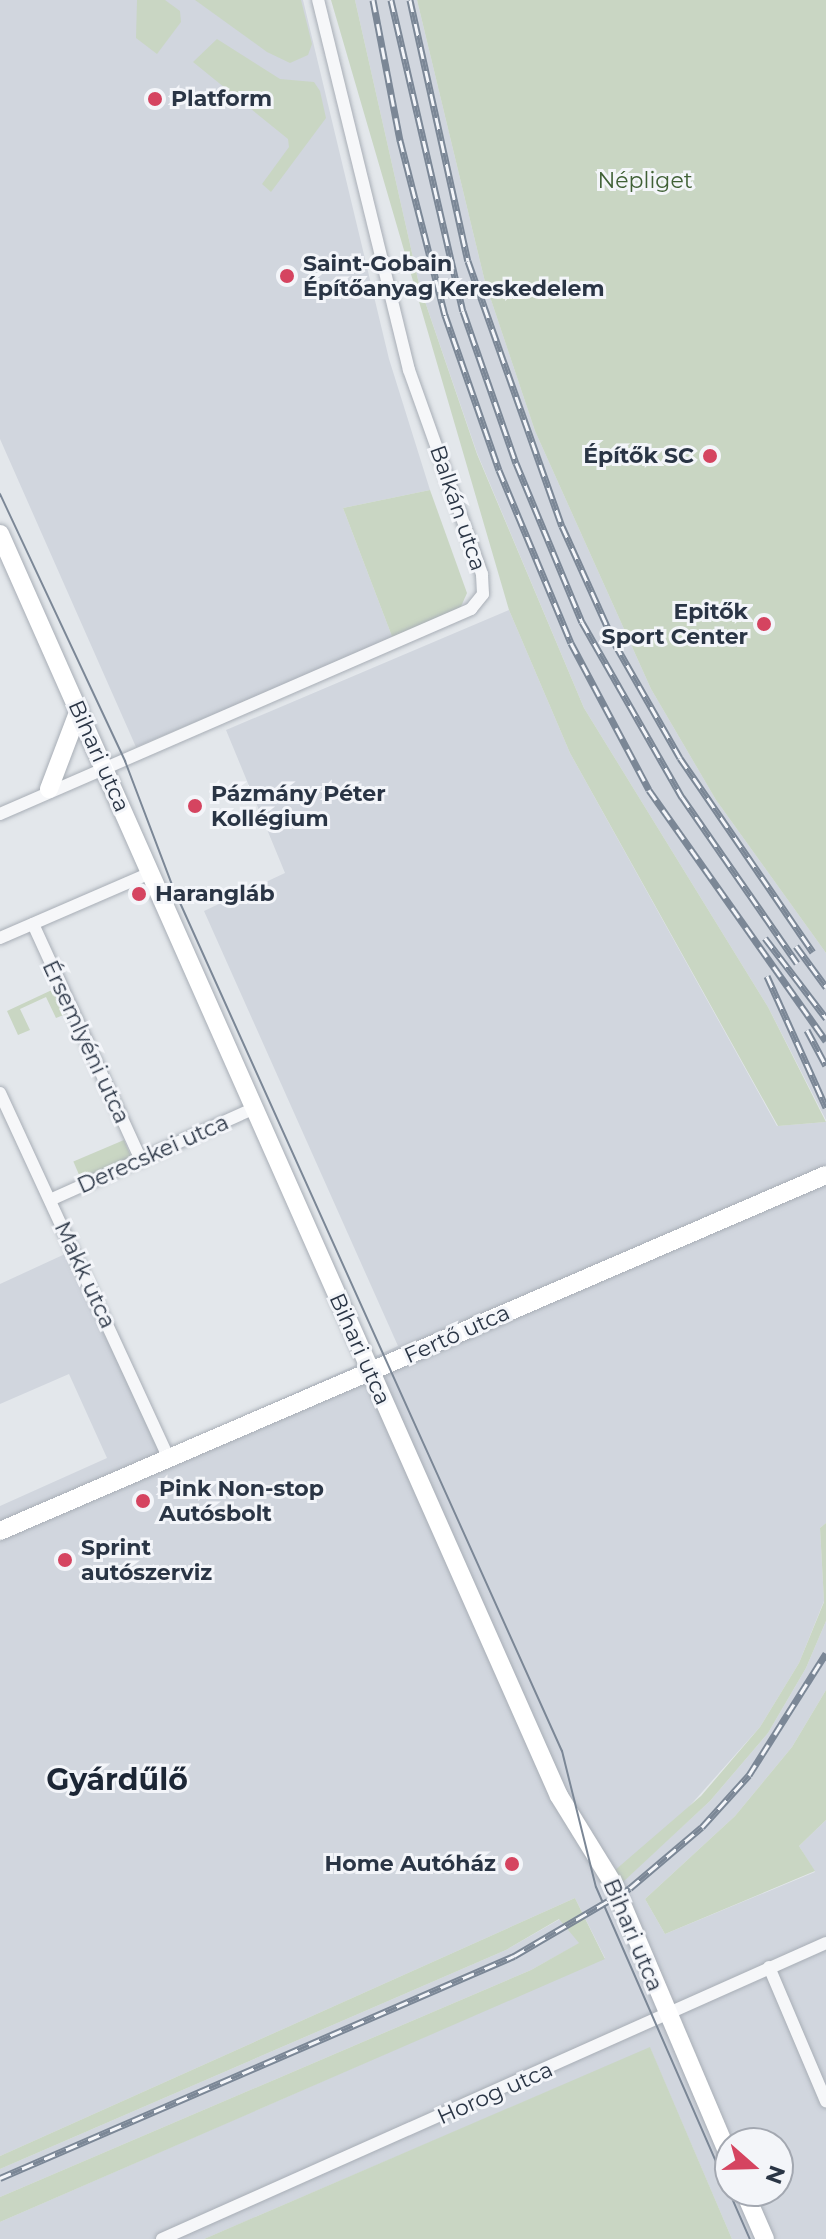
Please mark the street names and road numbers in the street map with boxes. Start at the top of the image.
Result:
street label: Balkán utca [424,442,492,574]
street label: Bihari utca [63,696,135,816]
street label: Érsemlyéni utca [37,956,135,1128]
street label: Derecskei utca [73,1109,233,1199]
street label: Makk utca [49,1217,121,1333]
street label: Bihari utca [324,1289,396,1409]
street label: Fertő utca [400,1299,514,1369]
street label: Bihari utca [598,1875,668,1995]
street label: Horog utca [433,2056,557,2130]

